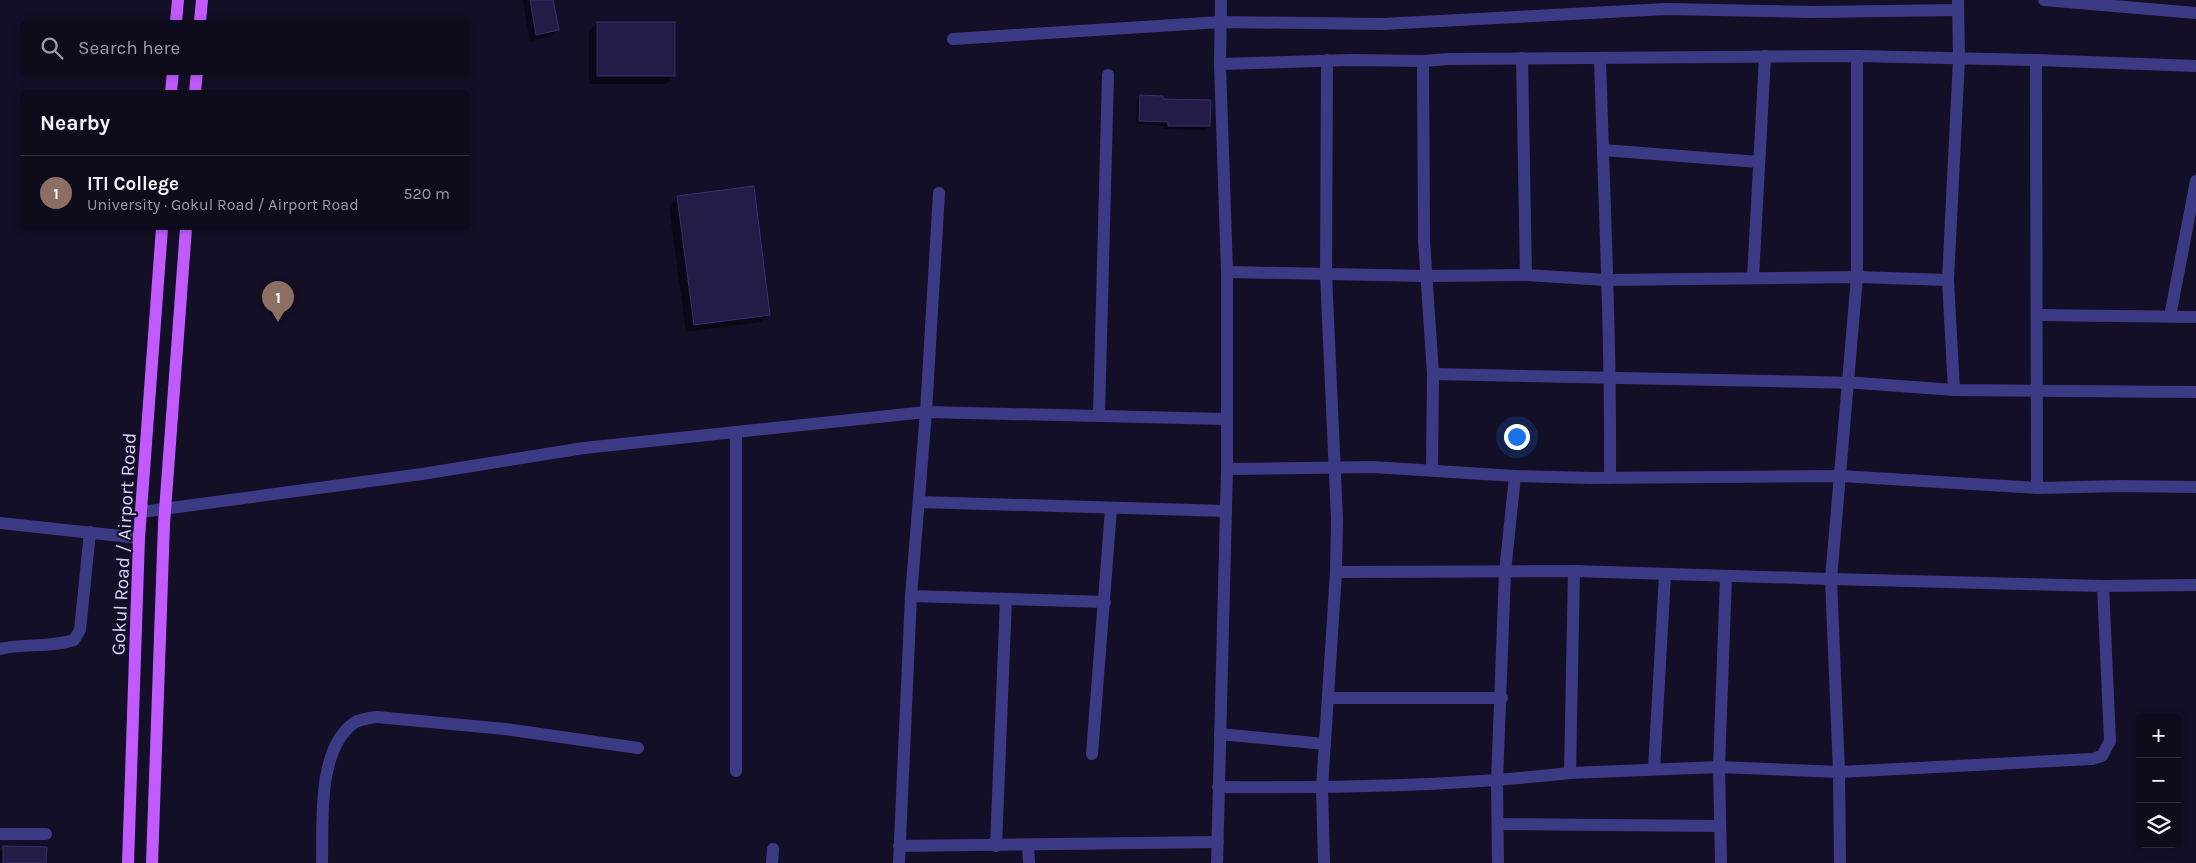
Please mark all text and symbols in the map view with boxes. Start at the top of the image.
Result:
search box [20,20,470,75]
icon: search [38,34,66,62]
text: Search here [78,37,180,59]
text: Nearby [40,111,110,135]
text: ITI College [87,173,179,195]
text: 1 [53,184,59,203]
text: 520 m [403,184,450,203]
text: University · Gokul Road / Airport Road [87,195,359,214]
pin: 1 [262,281,294,322]
your location [1504,424,1530,450]
street label: Gokul Road / Airport Road [107,432,141,656]
map controls [2136,713,2181,848]
button: + [2136,713,2181,758]
button: − [2136,758,2181,803]
button: layers [2136,803,2181,848]

